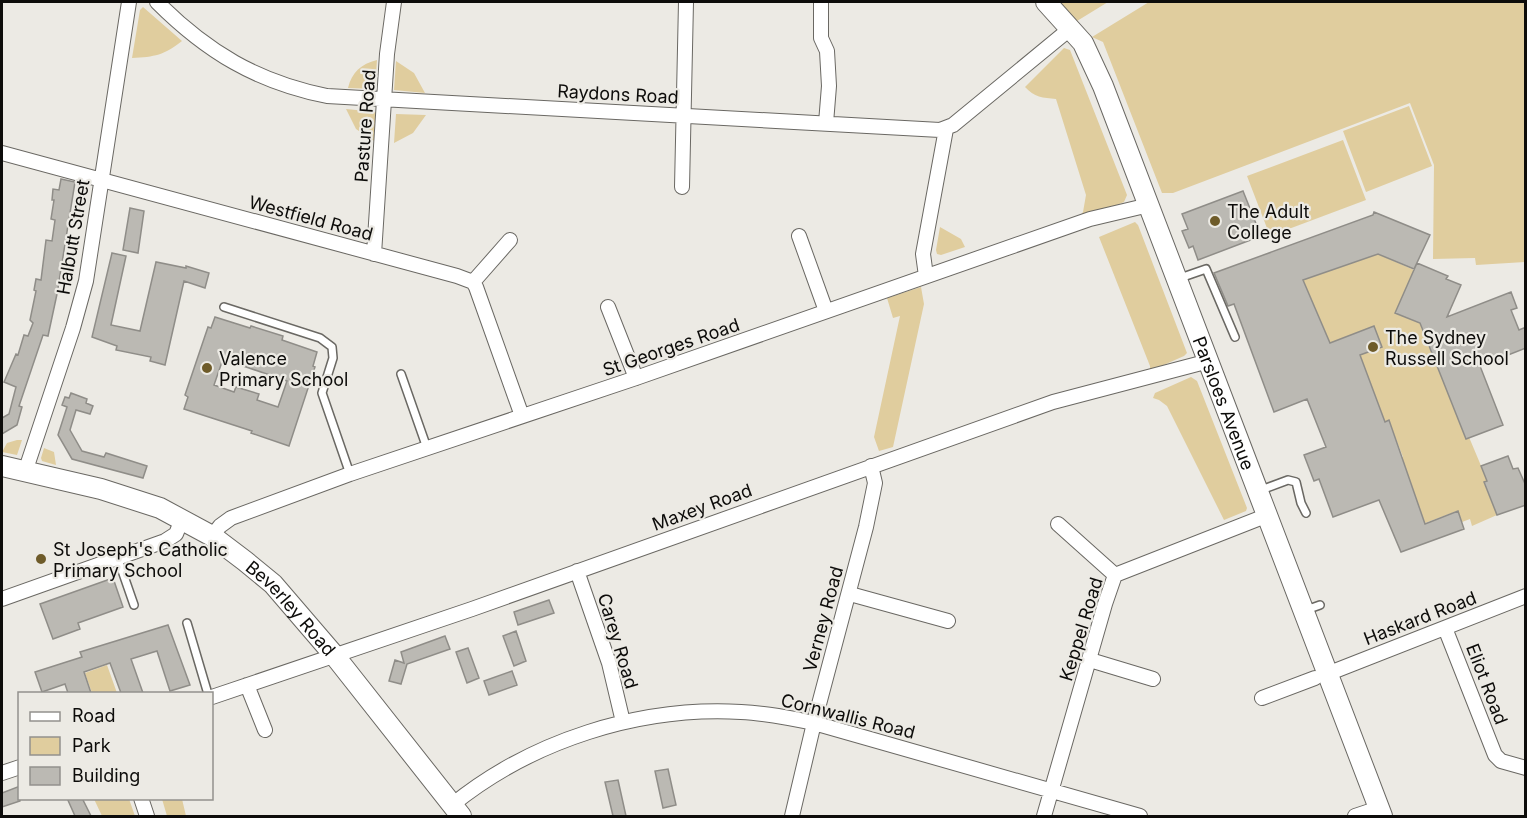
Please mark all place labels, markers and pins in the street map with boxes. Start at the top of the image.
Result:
place label: The Adult College [1227,201,1310,243]
marker: The Adult College [1208,214,1222,228]
place label: The Sydney Russell School [1385,327,1509,369]
marker: The Sydney Russell School [1366,340,1380,354]
place label: Valence Primary School [219,348,348,390]
marker: Valence Primary School [200,361,214,375]
place label: St Joseph's Catholic Primary School [53,539,228,581]
marker: St Joseph's Catholic Primary School [34,552,48,566]

